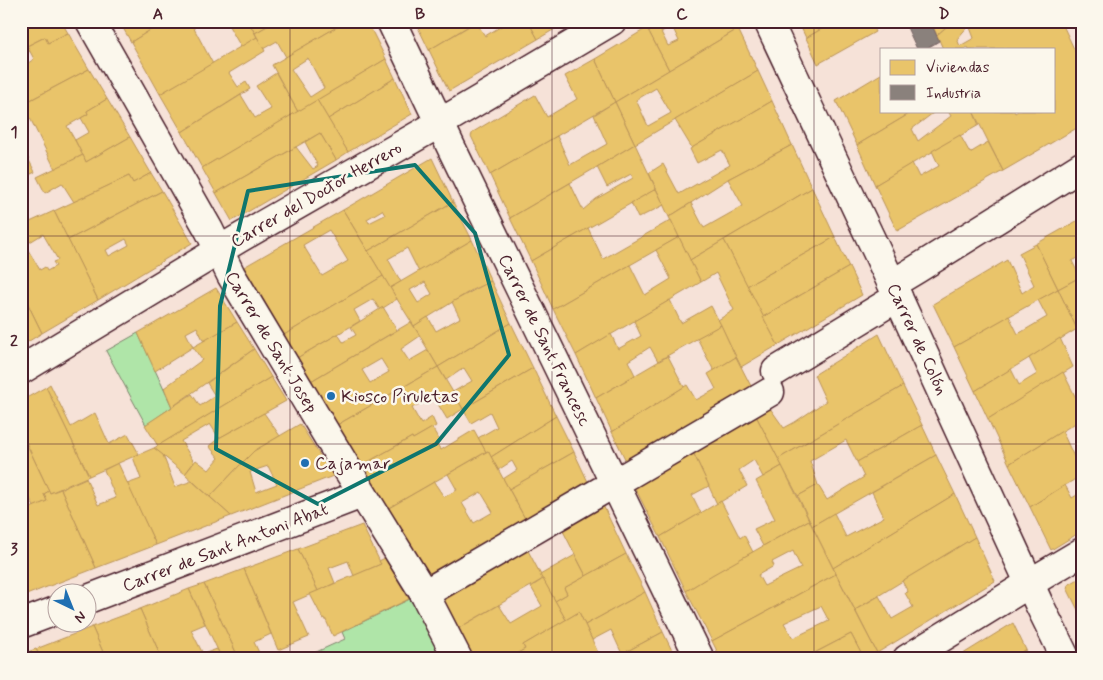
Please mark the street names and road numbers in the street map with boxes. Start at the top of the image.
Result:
street label: Carrer del Doctor Herrero [227,136,406,254]
street label: Carrer de Sant Francesc [492,250,596,431]
street label: Carrer de Sant Josep [219,267,323,418]
street label: Carrer de Colón [881,280,953,399]
street label: Carrer de Sant Antoni Abat [119,497,332,598]

